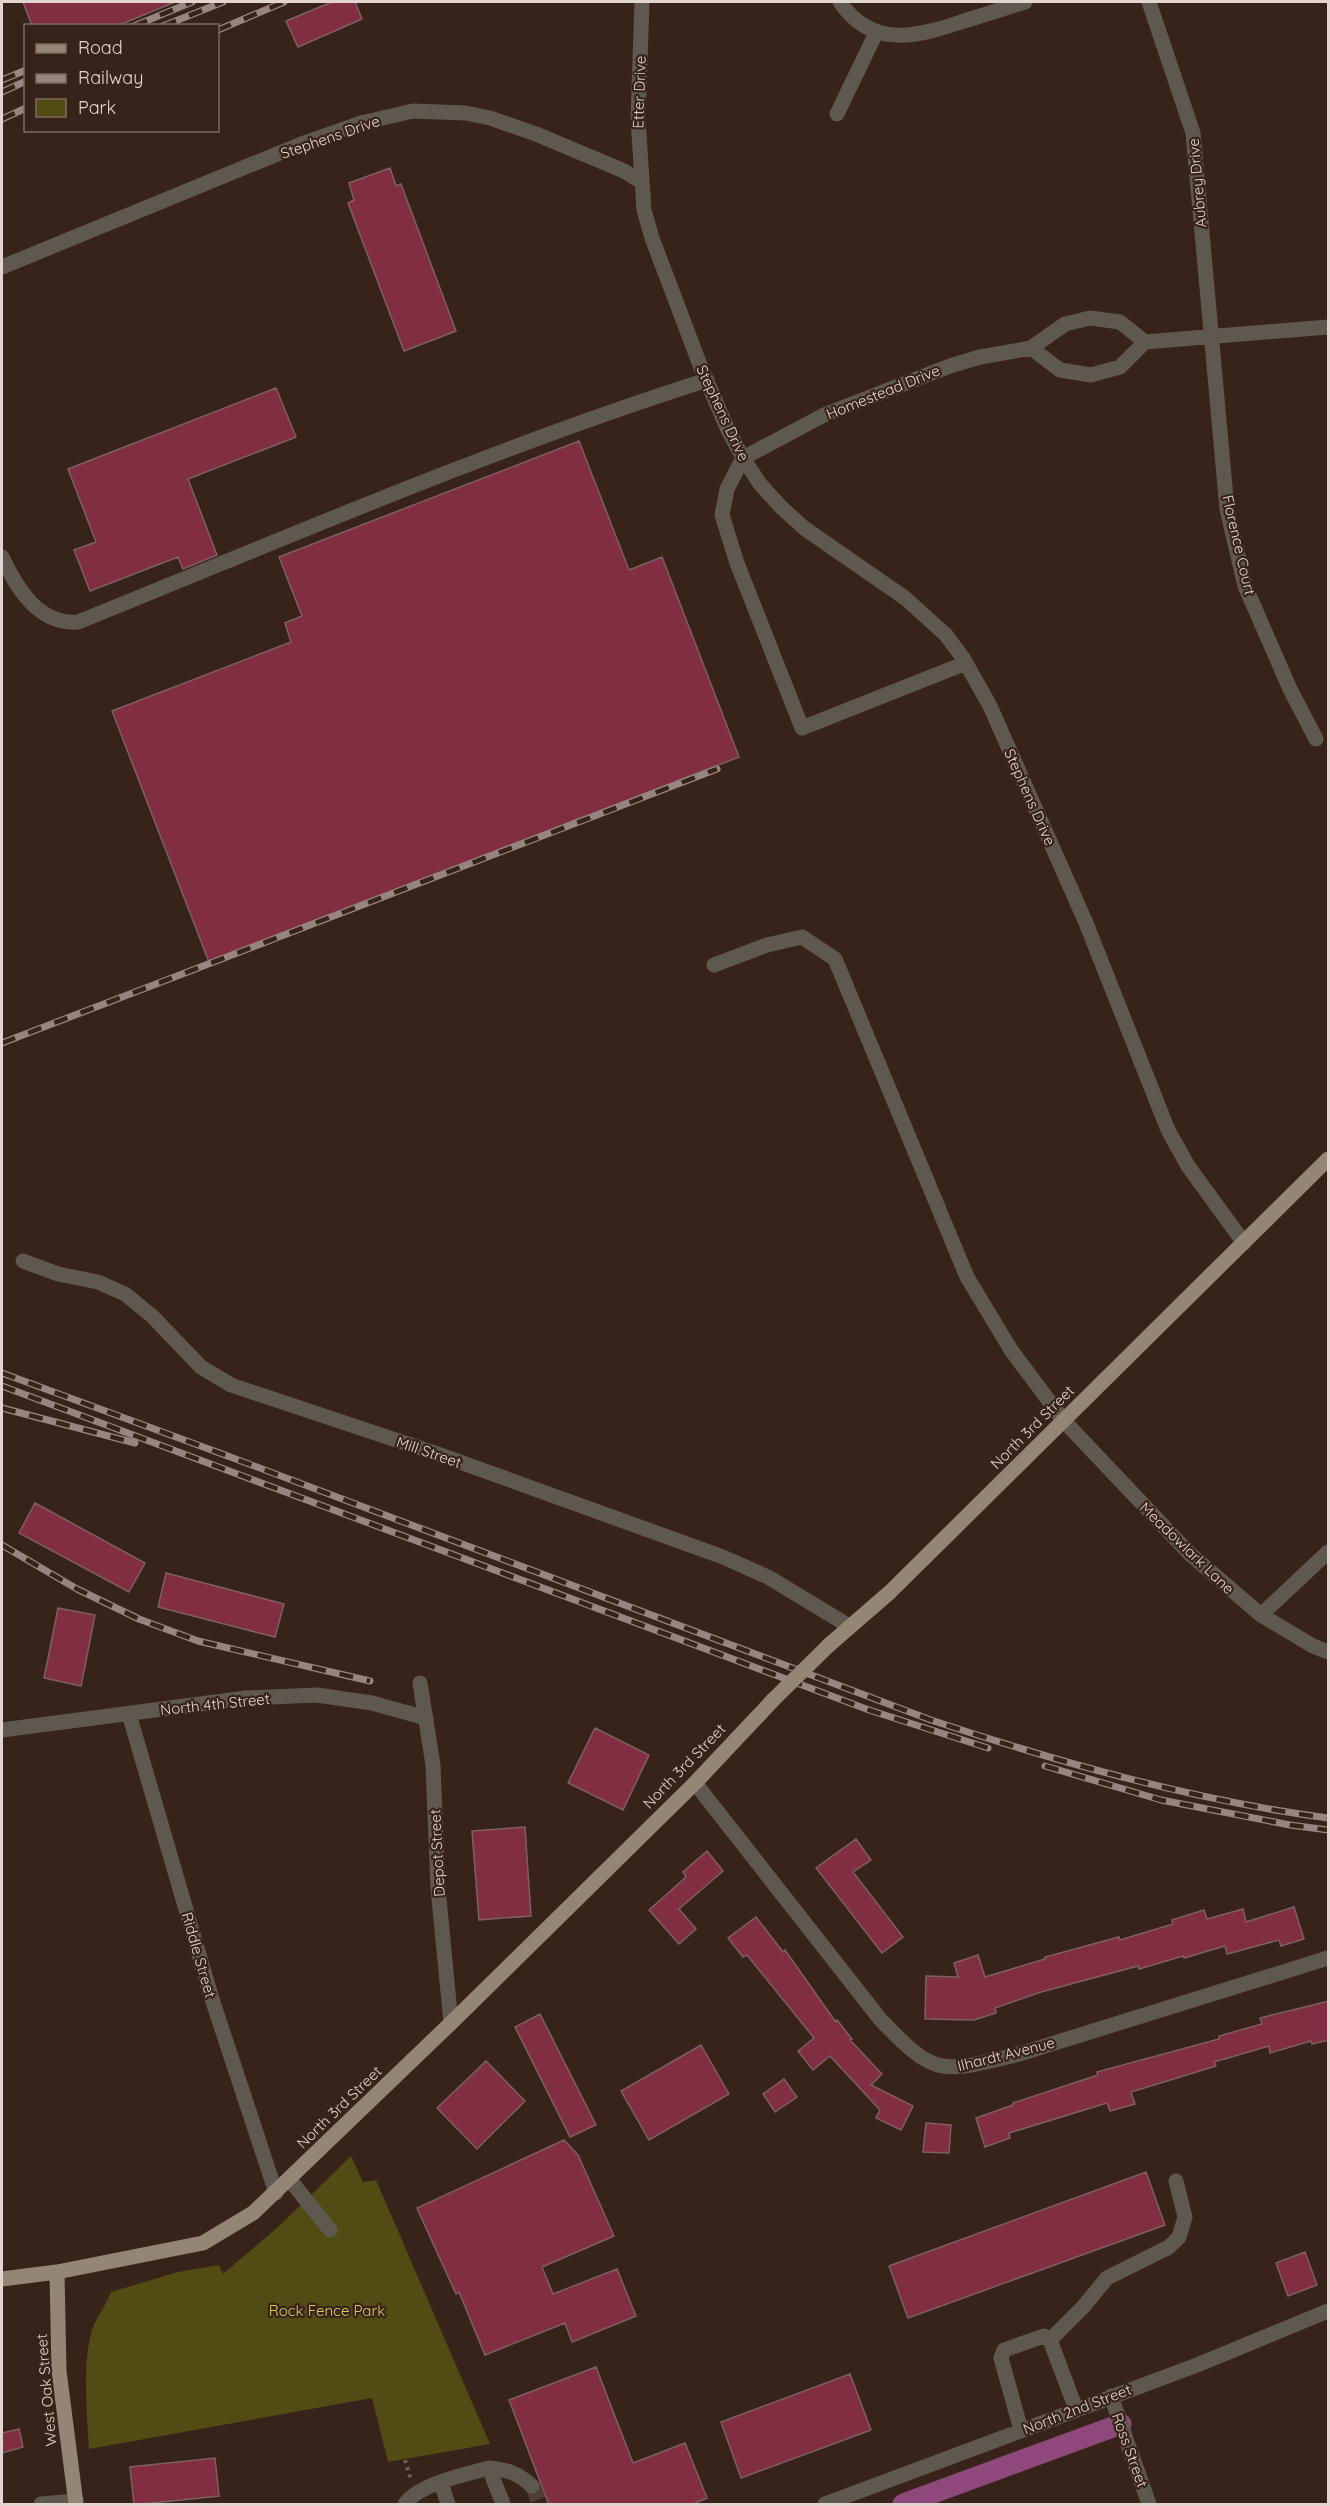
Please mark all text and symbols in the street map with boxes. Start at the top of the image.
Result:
legend [24,24,219,132]
text: Road [78,36,123,59]
street label: Etter Drive [628,55,650,129]
text: Railway [78,66,144,89]
text: Park [78,96,116,119]
street label: Stephens Drive [278,111,382,163]
street label: Aubrey Drive [1184,137,1210,229]
street label: Homestead Drive [823,361,943,423]
street label: Stephens Drive [692,362,754,464]
street label: Florence Court [1218,493,1260,597]
street label: Stephens Drive [1000,746,1060,848]
street label: North 3rd Street [986,1381,1078,1473]
street label: Mill Street [394,1432,464,1472]
street label: Meadowlark Lane [1136,1498,1238,1598]
street label: North 4th Street [159,1689,271,1719]
street label: North 3rd Street [639,1719,729,1813]
street label: Depot Street [425,1809,449,1897]
street label: Riddle Street [178,1910,220,2000]
street label: Ilhardt Avenue [955,2033,1057,2075]
street label: North 3rd Street [292,2062,386,2152]
park label: Rock Fence Park [269,2301,385,2320]
street label: West Oak Street [32,2333,60,2447]
street label: North 2nd Street [1020,2380,1134,2438]
street label: Ross Street [1108,2410,1152,2490]

